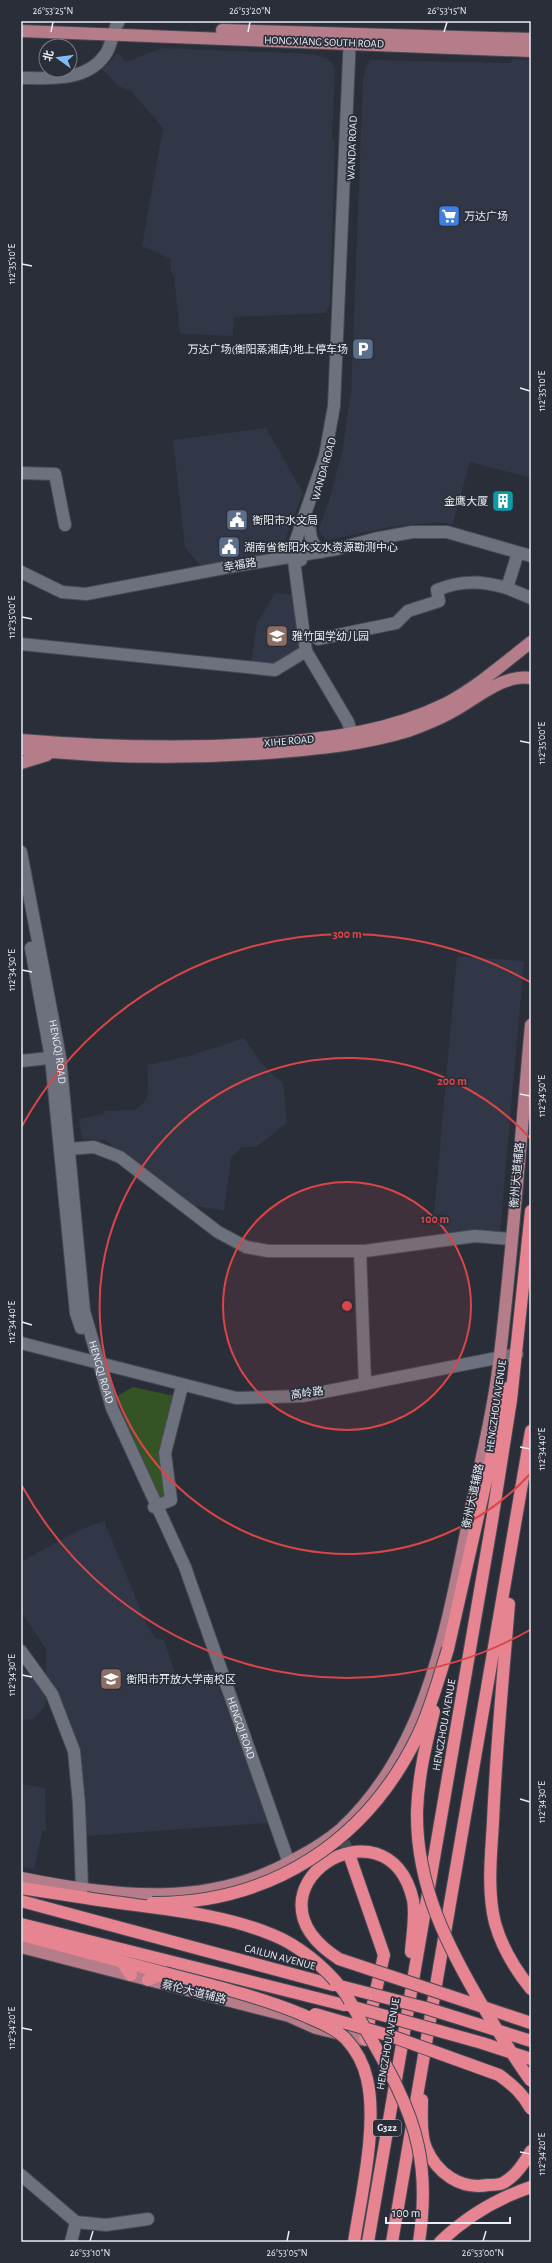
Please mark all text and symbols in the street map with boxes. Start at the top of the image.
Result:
text: 26°53'25"N [33,6,73,16]
text: 26°53'20"N [229,6,271,16]
text: 26°53'15"N [427,6,467,16]
street label: HONGXIANG SOUTH ROAD [264,34,384,50]
north arrow [38,38,78,78]
text: 北 [42,49,55,62]
street label: WANDA ROAD [345,115,359,181]
supermarket icon: 万达广场 [436,203,462,229]
place label: 万达广场 [464,210,508,222]
text: 112°35'10"E [7,243,17,284]
parking icon: 万达广场(衡阳蒸湘店)地上停车场 [350,336,376,362]
place label: 万达广场(衡阳蒸湘店)地上停车场 [187,343,348,355]
text: 112°35'10"E [537,370,547,411]
street label: WANDA ROAD [310,436,338,502]
building icon: 金鹰大厦 [490,488,516,514]
place label: 金鹰大厦 [444,495,488,507]
public building icon: 衡阳市水文局 [224,507,250,533]
place label: 衡阳市水文局 [252,514,318,526]
public building icon: 湖南省衡阳水文水资源勘测中心 [216,534,242,560]
place label: 湖南省衡阳水文水资源勘测中心 [244,541,398,553]
street label: 幸福路 [223,556,257,573]
text: 112°35'00"E [7,596,17,638]
school or university icon: 雅竹国学幼儿园 [264,623,290,649]
place label: 雅竹国学幼儿园 [292,630,369,642]
text: 112°35'00"E [537,722,547,764]
street label: XIHE ROAD [263,733,315,749]
text: 300 m [332,928,362,940]
text: 112°34'50"E [7,949,17,991]
street label: HENGQI ROAD [47,1019,68,1084]
text: 200 m [437,1075,467,1087]
text: 112°34'50"E [537,1075,547,1117]
street label: 衡州大道辅路 [508,1142,525,1208]
text: 100 m [421,1213,449,1225]
centre of rings [340,1299,354,1313]
text: 112°34'40"E [7,1300,17,1343]
street label: HENGQI ROAD [87,1339,116,1404]
street label: HENGZHOU AVENUE [484,1359,508,1453]
street label: 高岭路 [290,1384,324,1401]
text: 112°34'40"E [537,1427,547,1470]
street label: 衡州大道辅路 [460,1462,485,1529]
text: 112°34'30"E [7,1654,17,1696]
school or university icon: 衡阳市开放大学南校区 [98,1666,124,1692]
place label: 衡阳市开放大学南校区 [126,1673,236,1685]
street label: HENGZHOU AVENUE [431,1678,458,1772]
street label: HENGQI ROAD [225,1695,257,1760]
text: 112°34'30"E [537,1781,547,1823]
street label: CAILUN AVENUE [243,1942,317,1972]
street label: 蔡伦大道辅路 [161,1978,228,2005]
street label: HENGZHOU AVENUE [375,1997,402,2091]
text: 112°34'20"E [7,2007,17,2049]
road number: G322 [373,2120,401,2136]
text: 112°34'20"E [537,2133,547,2175]
scale bar [386,2199,510,2225]
text: 100 m [392,2207,420,2219]
text: 26°53'10"N [70,2248,110,2258]
text: 26°53'05"N [266,2248,308,2258]
text: 26°53'00"N [462,2248,504,2258]

